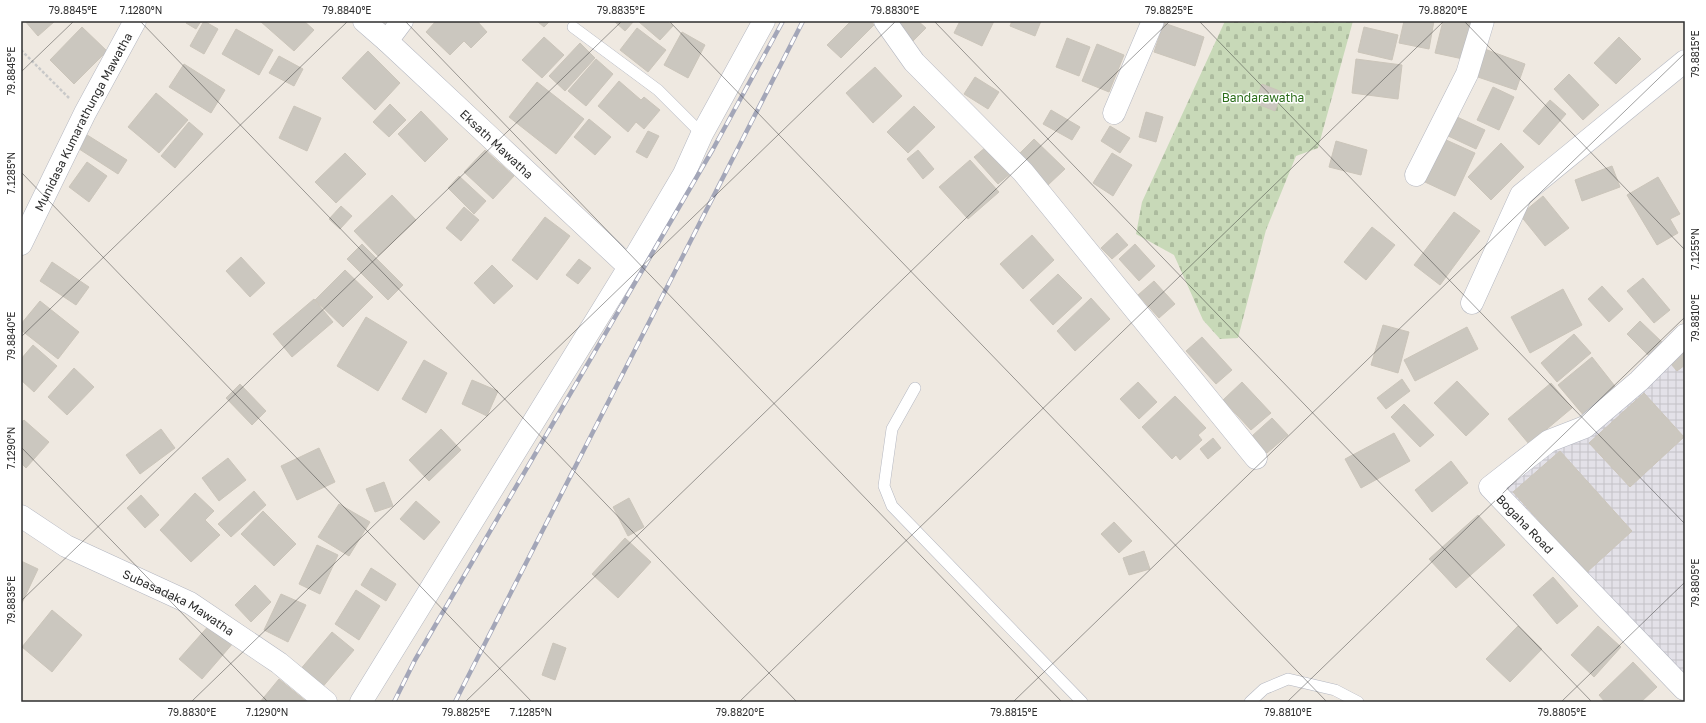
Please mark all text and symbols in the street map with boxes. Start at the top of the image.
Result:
text: 79.8845°E [49,4,97,16]
text: 7.1280°N [120,4,162,16]
text: 79.8840°E [323,4,371,16]
text: 79.8835°E [597,4,645,16]
text: 79.8830°E [871,4,919,16]
text: 79.8825°E [1145,4,1193,16]
text: 79.8820°E [1419,4,1467,16]
street label: Munidasa Kumarathunga Mawatha [31,30,135,213]
text: 79.8815°E [1689,30,1701,78]
text: 79.8845°E [5,47,17,95]
park label: Bandarawatha [1222,90,1304,105]
street label: Eksath Mawatha [457,106,537,181]
text: 7.1285°N [5,152,17,194]
text: 7.1255°N [1689,228,1701,270]
text: 79.8810°E [1689,294,1701,342]
text: 79.8840°E [5,312,17,360]
text: 7.1290°N [5,427,17,469]
street label: Bogaha Road [1493,491,1557,557]
text: 79.8805°E [1689,559,1701,607]
street label: Subasadaka Mawatha [120,566,237,638]
text: 79.8835°E [5,576,17,624]
text: 79.8830°E [168,706,216,718]
text: 7.1290°N [246,706,288,718]
text: 79.8825°E [442,706,490,718]
text: 7.1285°N [510,706,552,718]
text: 79.8820°E [716,706,764,718]
text: 79.8815°E [990,706,1038,718]
text: 79.8810°E [1264,706,1312,718]
text: 79.8805°E [1538,706,1586,718]

